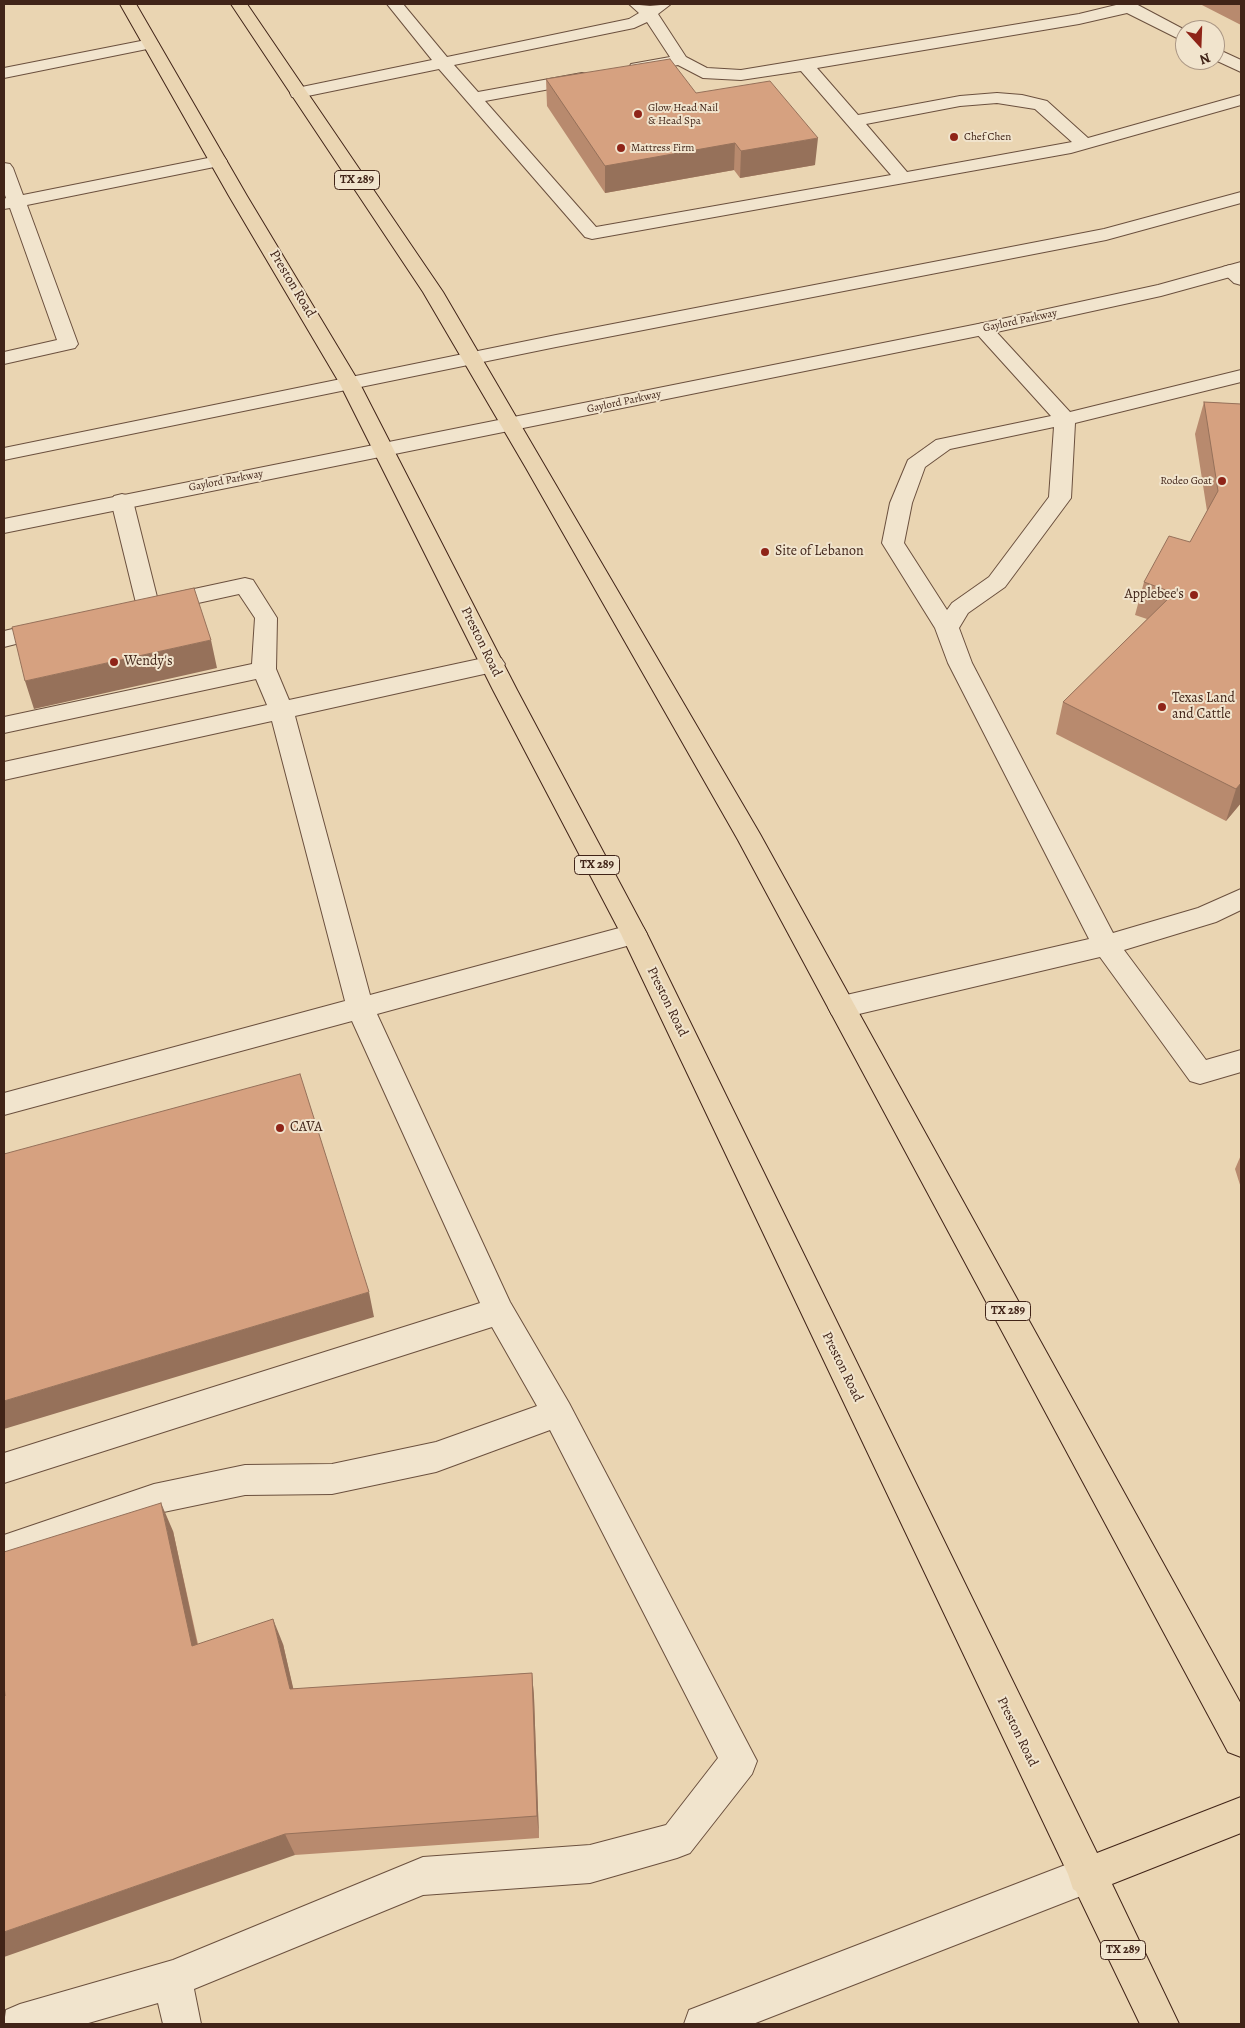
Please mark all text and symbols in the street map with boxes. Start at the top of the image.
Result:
north arrow [1175,20,1225,70]
text: N [1197,48,1213,69]
place label: Glow Head Nail & Head Spa [648,101,718,127]
marker: Glow Head Nail & Head Spa [632,108,644,120]
place label: Chef Chen [964,130,1011,144]
marker: Chef Chen [948,131,960,143]
place label: Mattress Firm [631,141,695,155]
marker: Mattress Firm [615,142,627,154]
road number: TX 289 [334,170,380,190]
street label: Preston Road [265,247,319,321]
street label: Gaylord Parkway [982,307,1058,335]
street label: Gaylord Parkway [586,388,662,416]
street label: Gaylord Parkway [188,467,264,495]
place label: Rodeo Goat [1160,474,1212,488]
marker: Rodeo Goat [1216,475,1228,487]
place label: Site of Lebanon [775,544,864,560]
marker: Site of Lebanon [759,546,771,558]
place label: Applebee's [1125,587,1184,603]
marker: Applebee's [1188,589,1200,601]
street label: Preston Road [457,604,505,680]
place label: Wendy's [124,654,173,670]
marker: Wendy's [108,656,120,668]
place label: Texas Land and Cattle [1172,691,1235,724]
marker: Texas Land and Cattle [1156,701,1168,713]
road number: TX 289 [574,856,620,874]
street label: Preston Road [643,964,691,1040]
place label: CAVA [290,1120,322,1136]
marker: CAVA [274,1122,286,1134]
road number: TX 289 [986,1302,1030,1320]
street label: Preston Road [818,1329,866,1405]
street label: Preston Road [993,1694,1041,1770]
road number: TX 289 [1100,1940,1146,1960]

